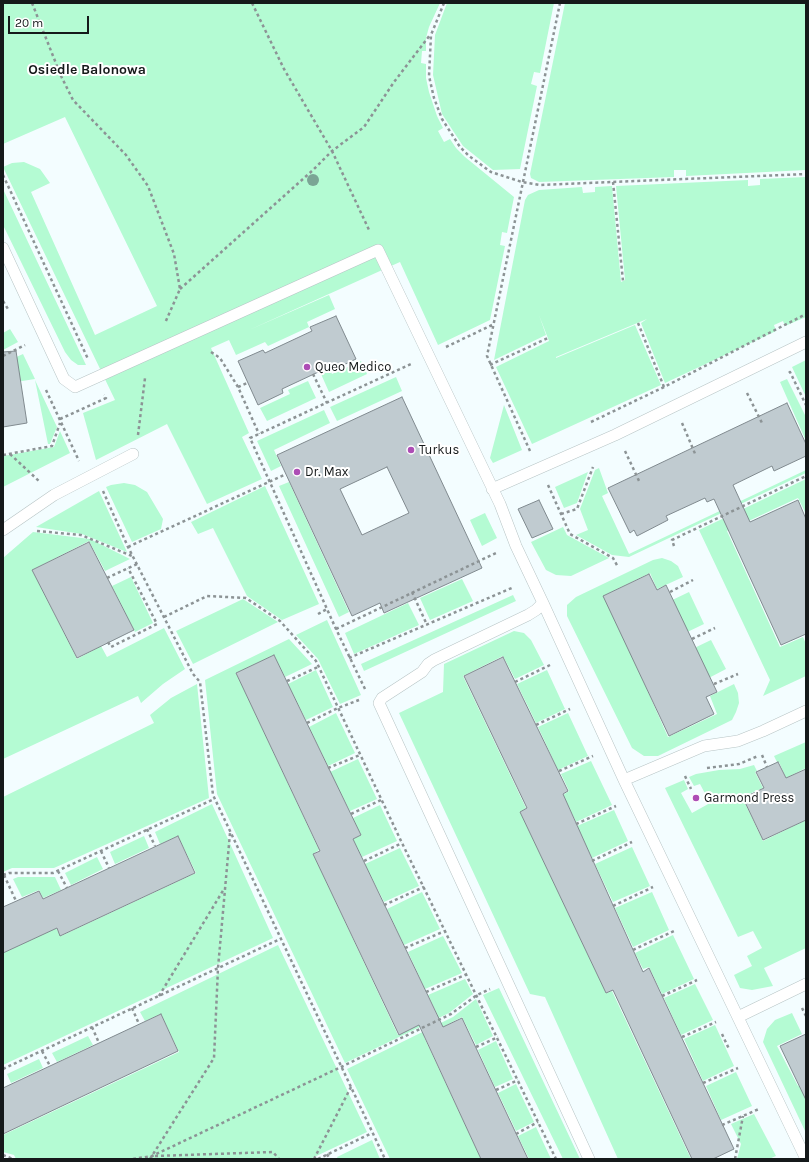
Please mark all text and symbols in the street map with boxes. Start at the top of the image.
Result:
scale bar [10,8,91,34]
text: 20 m [15,16,43,30]
district label: Osiedle Balonowa [28,62,146,78]
place label: Queo Medico [315,359,391,375]
marker: Queo Medico [302,362,312,372]
place label: Turkus [419,442,459,458]
marker: Turkus [406,445,416,455]
place label: Dr. Max [305,464,349,480]
marker: Dr. Max [292,467,302,477]
place label: Garmond Press [704,790,794,806]
marker: Garmond Press [691,793,701,803]

